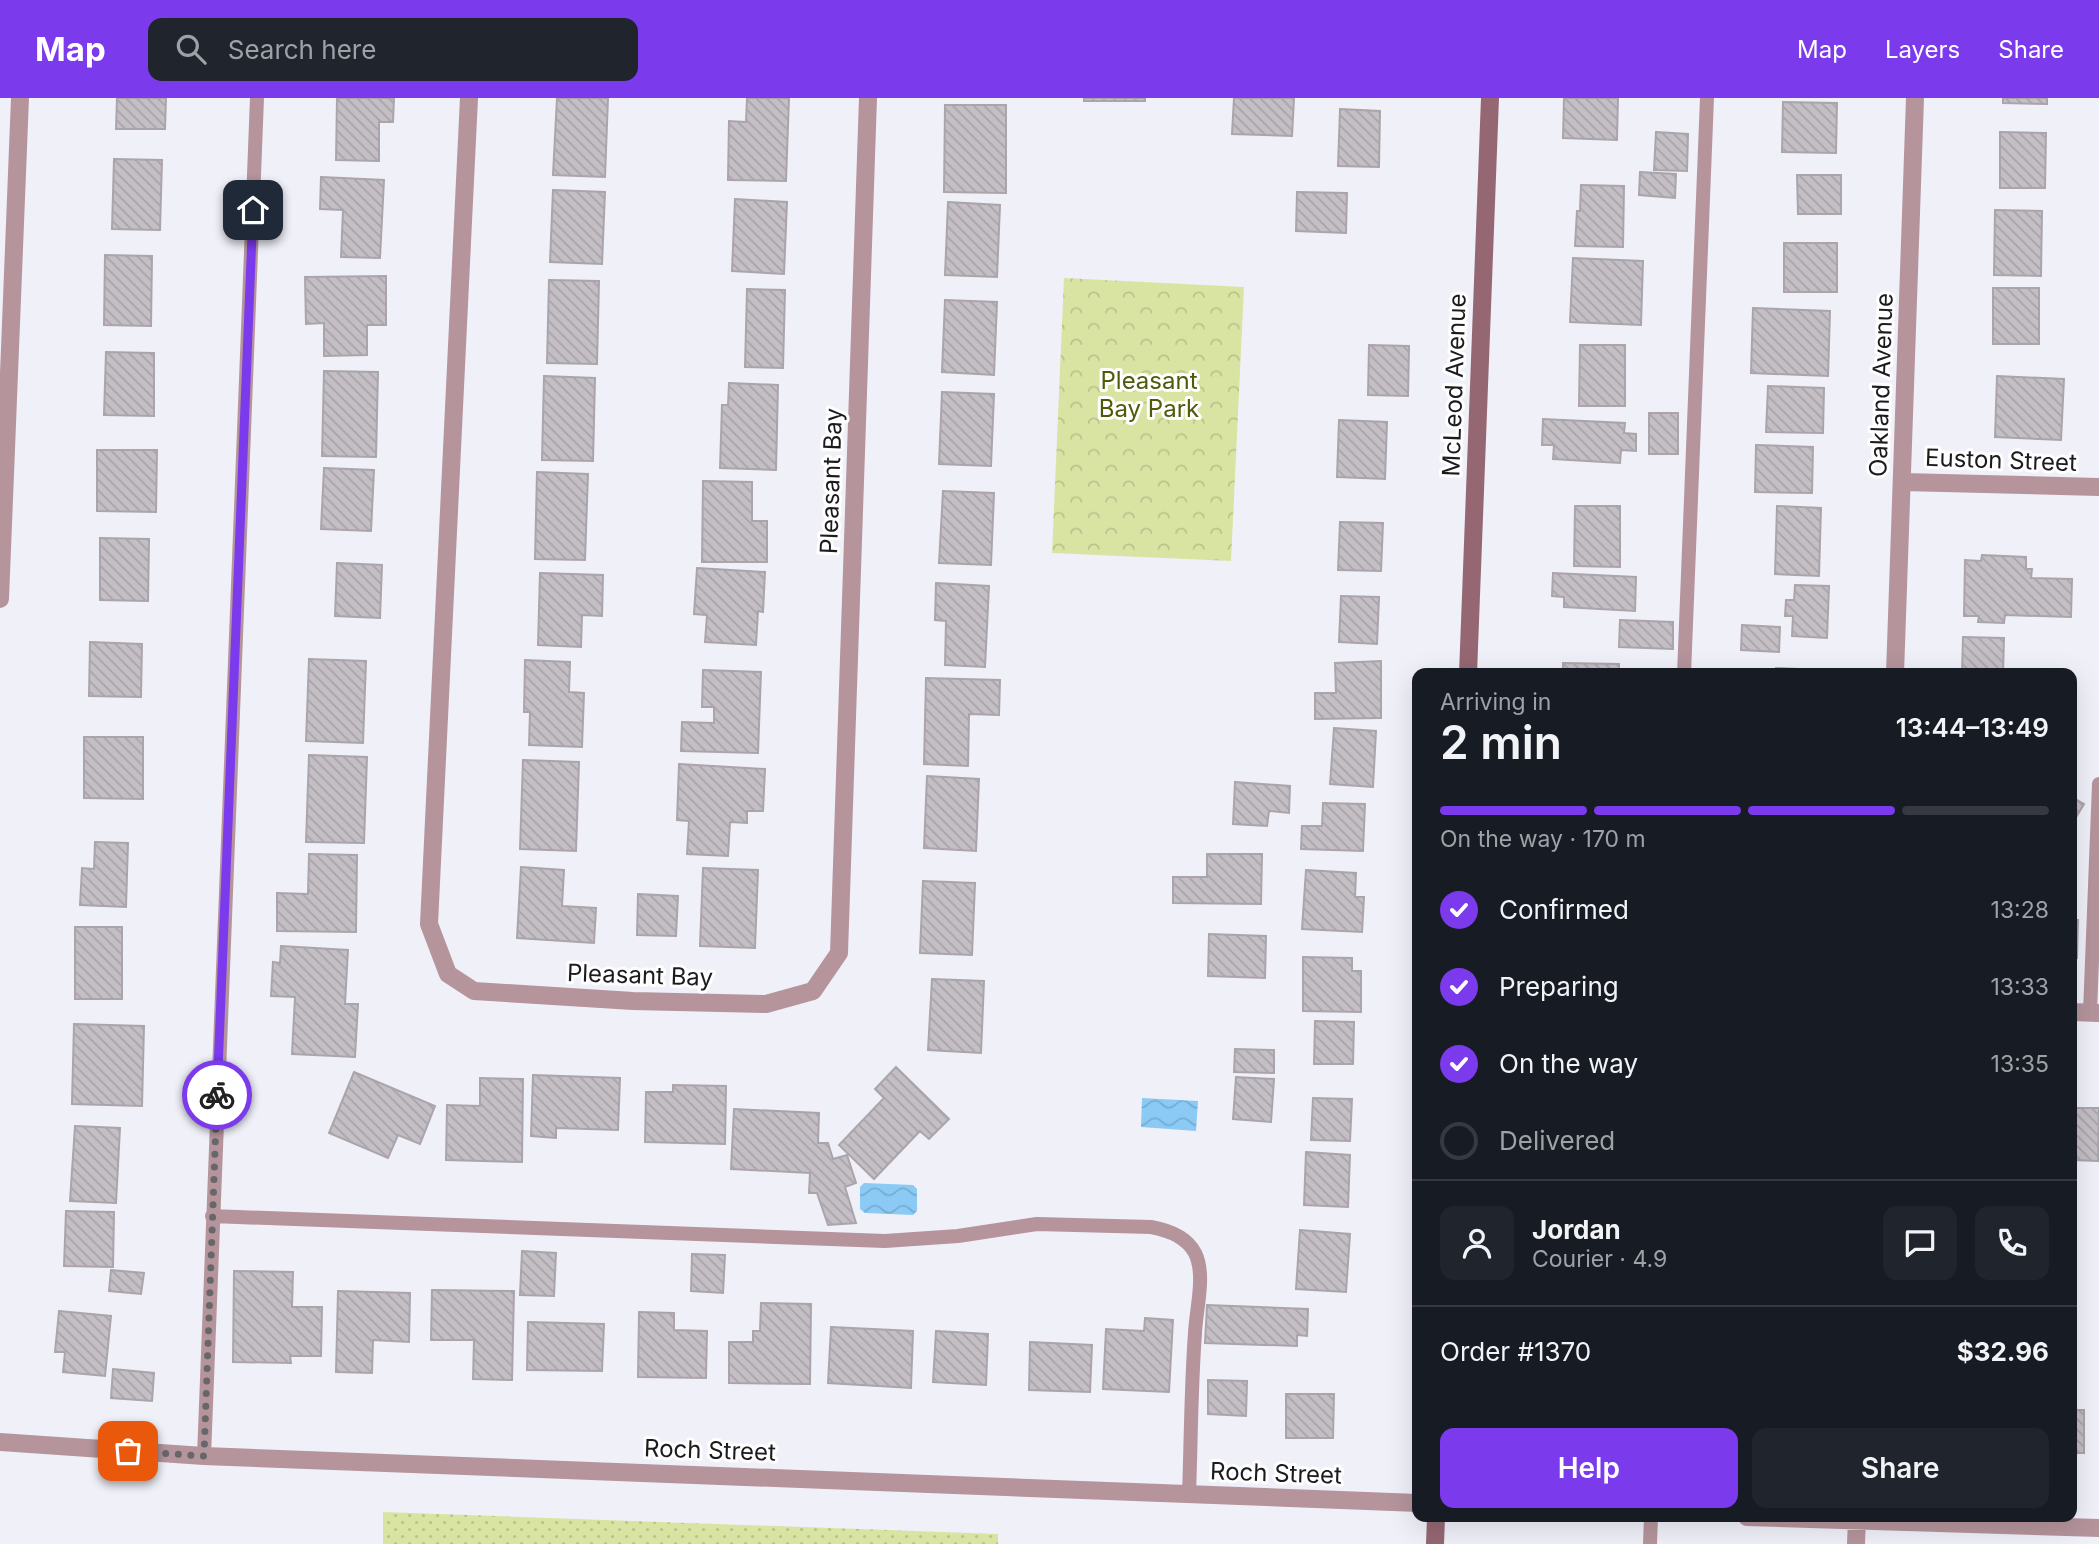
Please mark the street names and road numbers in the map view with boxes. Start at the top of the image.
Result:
street label: Oakland Avenue [1863,292,1899,478]
street label: McLeod Avenue [1436,293,1472,477]
street label: Pleasant Bay [814,407,848,555]
street label: Euston Street [1925,443,2078,477]
street label: Pleasant Bay [566,958,714,992]
street label: Roch Street [644,1433,777,1467]
street label: Roch Street [1210,1456,1343,1490]

